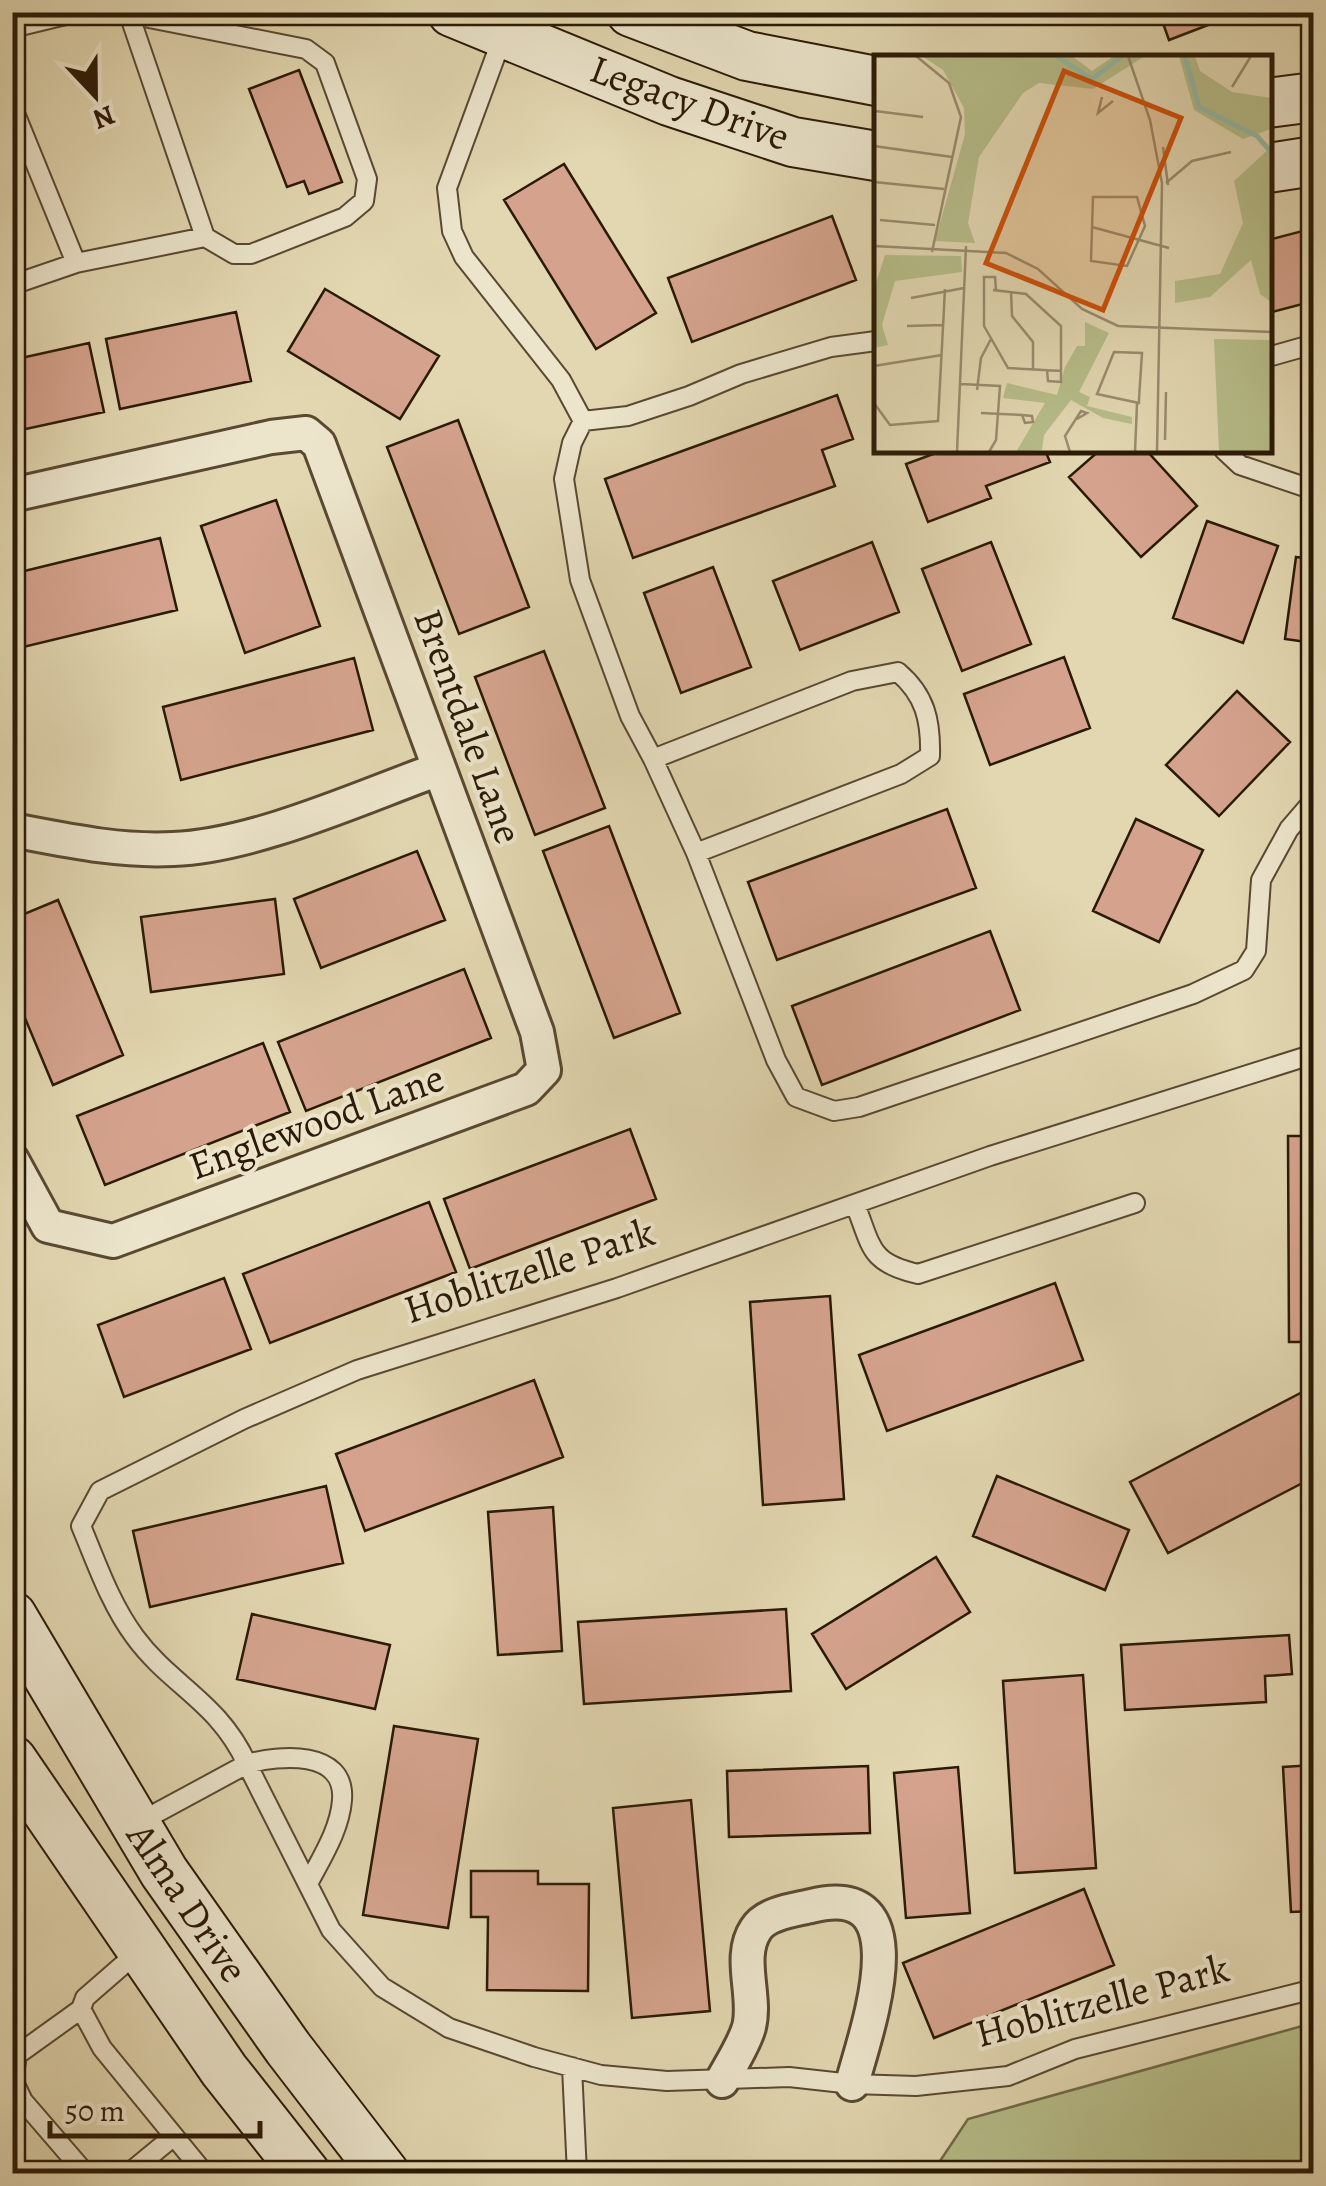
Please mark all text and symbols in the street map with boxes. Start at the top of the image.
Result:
street label: Legacy Drive [582,41,797,164]
north arrow [45,45,145,145]
inset map [874,55,1271,452]
text: N [87,96,121,139]
street label: Brentdale Lane [401,601,536,851]
street label: Englewood Lane [181,1050,451,1193]
street label: Hoblitzelle Park [397,1204,662,1337]
street label: Alma Drive [113,1811,261,1993]
street label: Hoblitzelle Park [969,1940,1235,2061]
scale bar [50,2076,260,2138]
text: 50 m [65,2091,125,2131]

